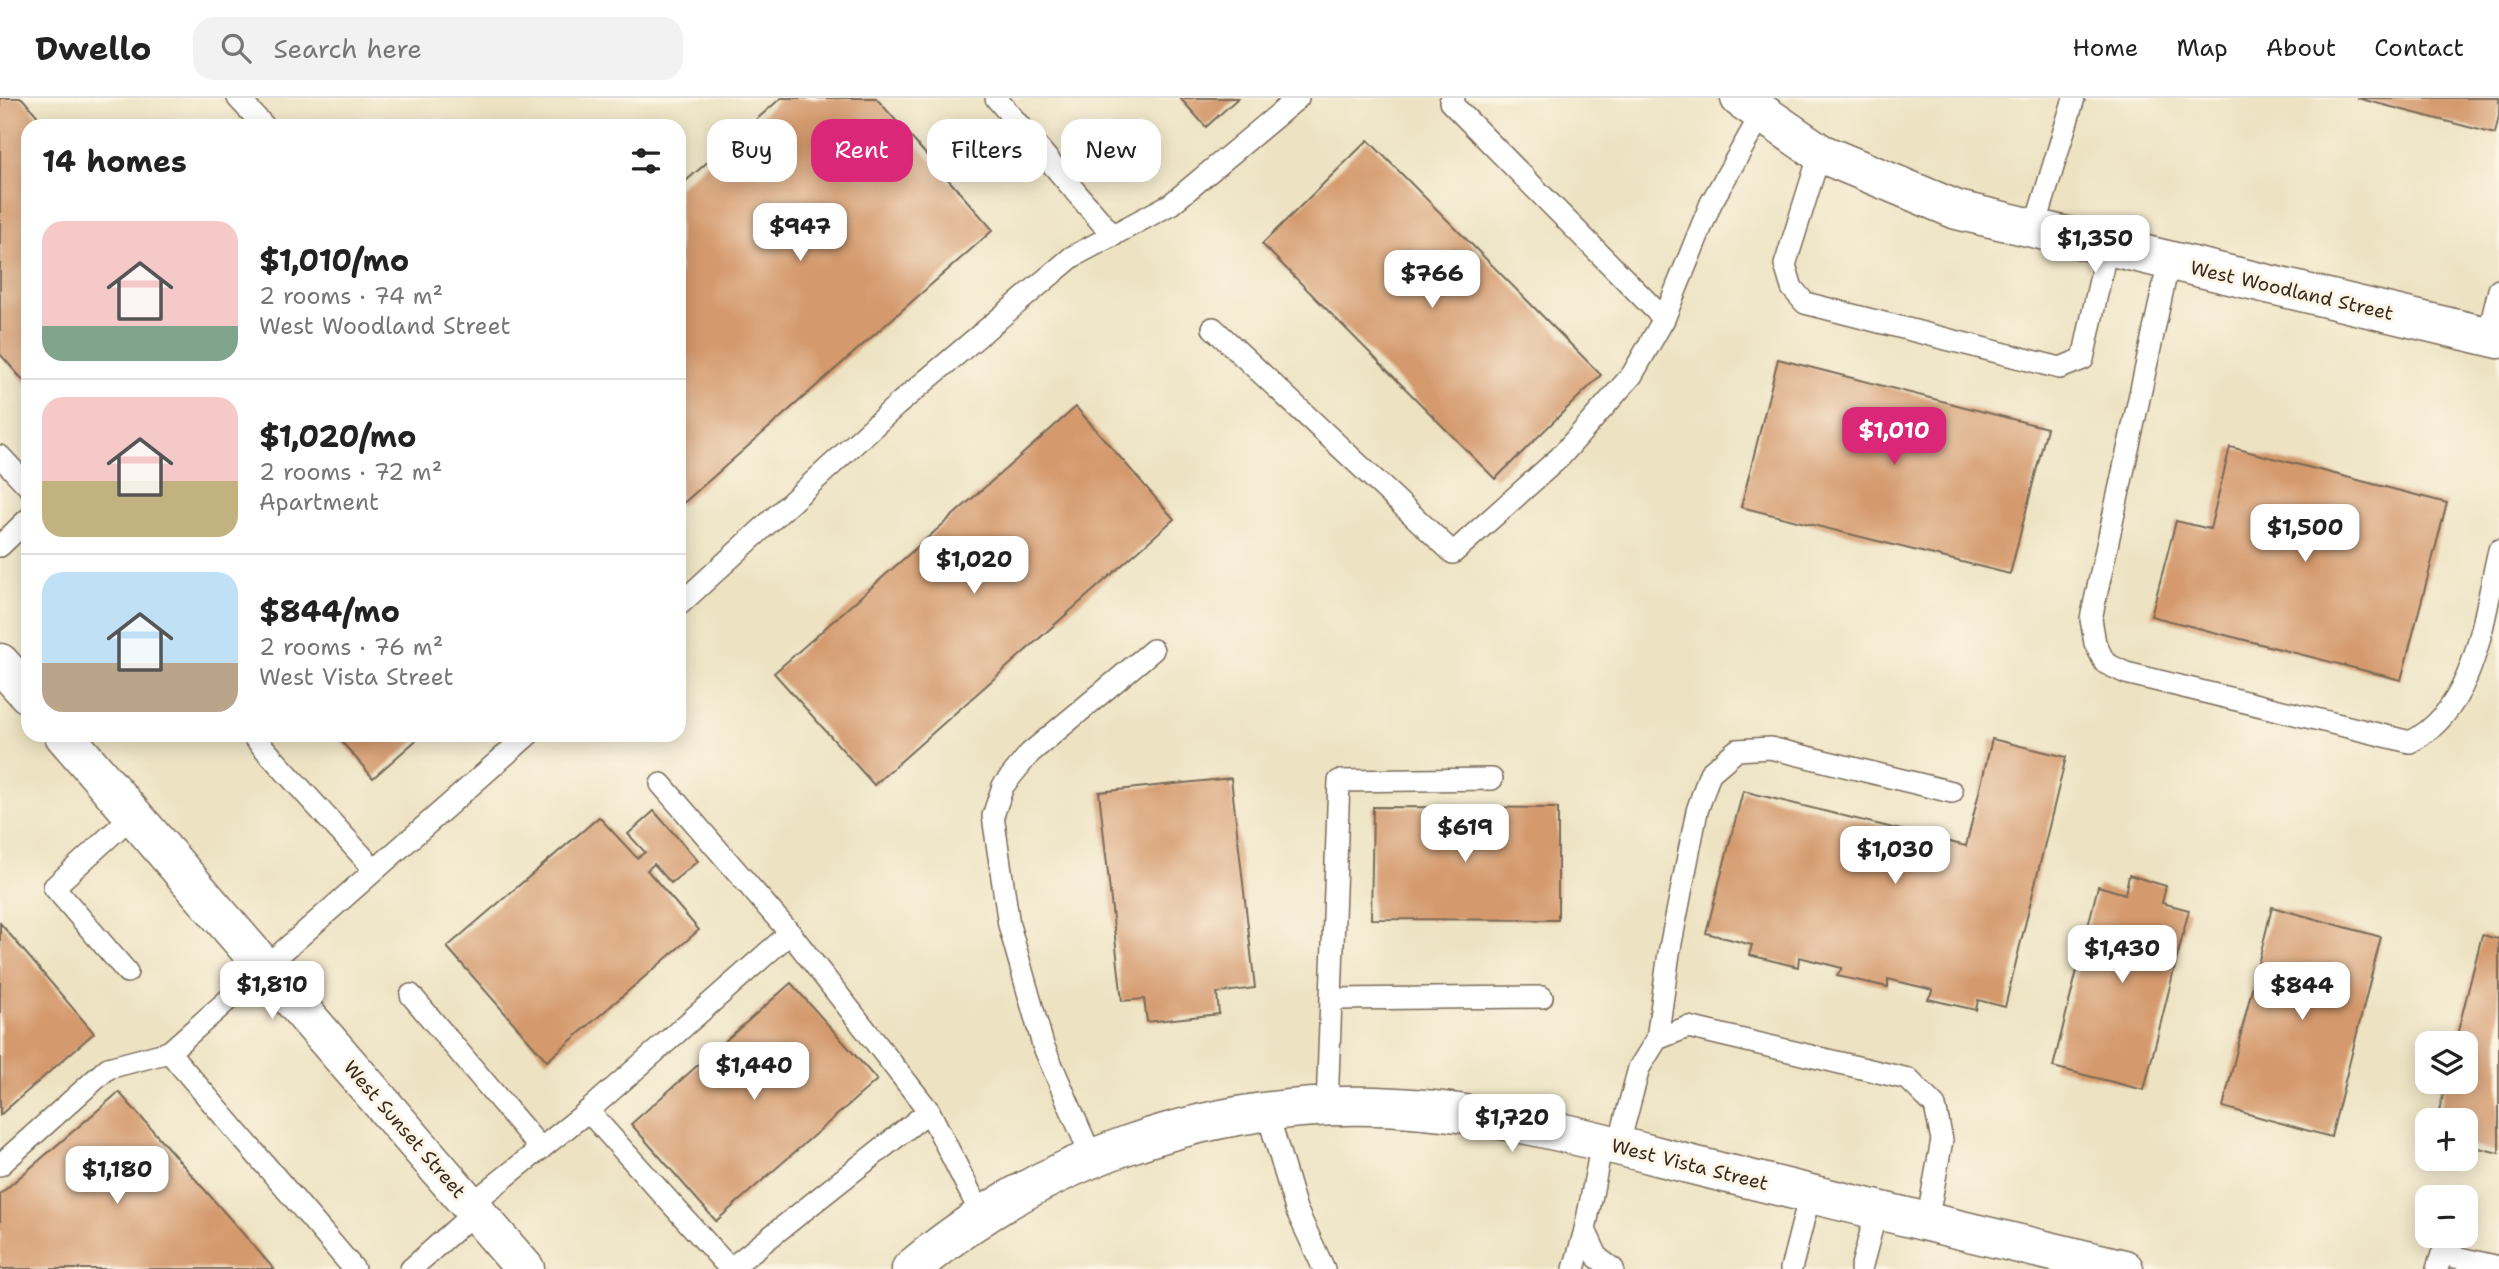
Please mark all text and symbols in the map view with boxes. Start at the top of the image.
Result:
search box [193,17,683,80]
text: Dwello [35,26,151,71]
icon: search [217,29,255,67]
text: Search here [273,31,422,66]
text: Home [2072,32,2138,64]
text: Map [2176,32,2228,64]
text: About [2266,32,2336,64]
text: Contact [2374,32,2464,64]
chip: Buy [707,119,797,182]
chip: Rent [811,119,913,182]
chip: Filters [927,119,1047,182]
chip: New [1061,119,1161,182]
text: 14 homes [42,141,187,182]
icon: filters [627,142,665,180]
pin: $947 [759,204,841,263]
text: $947 [769,211,831,241]
pin: $1,350 [2038,216,2152,275]
text: $1,350 [2057,223,2133,253]
text: $1,010/mo [259,240,409,281]
icon: home [98,249,182,333]
pin: $766 [1391,250,1473,310]
street label: West Woodland Street [2188,255,2396,326]
text: $766 [1400,258,1464,288]
text: 2 rooms · 74 m² [259,281,443,311]
text: West Woodland Street [259,311,511,341]
pin: $1,010 [1837,408,1951,467]
text: $1,010 [1858,415,1930,445]
text: $1,020/mo [259,416,417,457]
icon: home [98,425,182,509]
text: 2 rooms · 72 m² [259,457,442,487]
text: Apartment [259,487,379,517]
pin: $1,500 [2248,504,2362,564]
text: $1,500 [2266,512,2344,542]
pin: $1,020 [917,536,1031,596]
text: $1,020 [935,544,1013,574]
text: $844/mo [259,591,400,632]
icon: home [98,600,182,684]
text: 2 rooms · 76 m² [259,632,443,662]
text: West Vista Street [259,662,454,692]
pin: $619 [1424,804,1506,864]
text: $619 [1437,812,1493,842]
pin: $1,030 [1838,826,1952,886]
text: $1,030 [1856,834,1934,864]
pin: $1,430 [2065,926,2179,985]
text: $1,430 [2084,933,2160,963]
pin: $1,810 [215,962,329,1021]
pin: $844 [2261,962,2343,1022]
text: $1,810 [236,969,308,999]
text: $844 [2270,970,2334,1000]
map controls [2415,1031,2478,1248]
button: layers [2415,1031,2478,1094]
pin: $1,440 [697,1042,811,1102]
text: $1,440 [715,1050,793,1080]
street label: West Sunset Street [338,1055,471,1203]
pin: $1,720 [1455,1094,1569,1154]
text: $1,720 [1475,1102,1549,1132]
button: + [2415,1108,2478,1171]
street label: West Vista Street [1609,1133,1771,1196]
pin: $1,180 [60,1146,174,1206]
text: $1,180 [82,1154,152,1184]
button: − [2415,1185,2478,1248]

